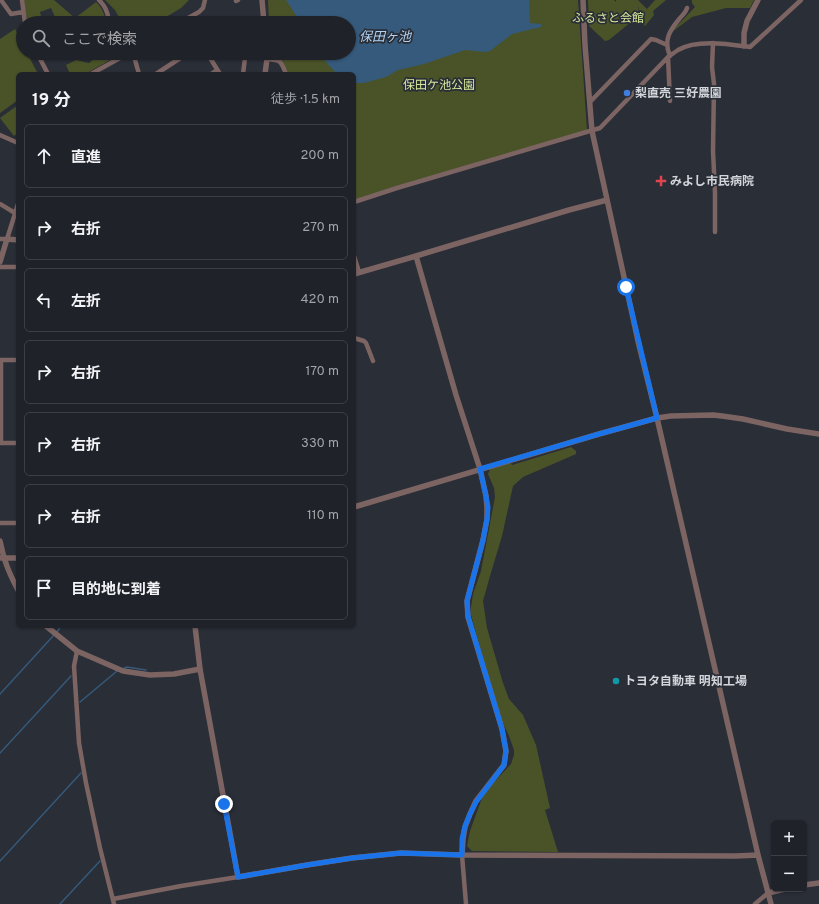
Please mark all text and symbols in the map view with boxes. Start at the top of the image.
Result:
park label: ふるさと会館 [572,11,644,27]
search box [16,16,356,60]
icon: search [30,27,52,49]
water label: 保田ヶ池 [359,30,413,46]
text: ここで検索 [62,31,137,50]
park label: 保田ケ池公園 [403,78,475,94]
place label: 梨直売 三好農園 [635,86,722,102]
marker: 梨直売 三好農園 [622,88,632,98]
text: 19 分 [32,90,71,112]
text: 徒歩 · 1.5 km [271,92,340,108]
icon: ahead [33,145,55,167]
text: 200 m [300,148,339,164]
text: 直進 [71,149,101,168]
place label: みよし市民病院 [670,174,754,190]
marker: みよし市民病院 [655,175,667,187]
icon: right [33,217,55,239]
text: 270 m [302,220,339,236]
text: 右折 [71,221,101,240]
route start [617,278,635,296]
icon: left [33,289,55,311]
text: 420 m [301,292,339,308]
text: 左折 [71,293,101,312]
icon: right [33,361,55,383]
text: 170 m [305,364,339,380]
text: 右折 [71,365,101,384]
icon: right [33,433,55,455]
text: 330 m [301,436,339,452]
text: 右折 [71,437,101,456]
icon: right [33,505,55,527]
text: 110 m [307,508,339,524]
text: 右折 [71,509,101,528]
icon: arrive [33,577,55,599]
text: 目的地に到着 [71,581,161,600]
place label: トヨタ自動車 明知工場 [624,674,747,690]
marker: トヨタ自動車 明知工場 [611,676,621,686]
route end [215,795,233,813]
map controls [771,820,807,892]
button: + [771,820,807,856]
button: − [771,856,807,892]

